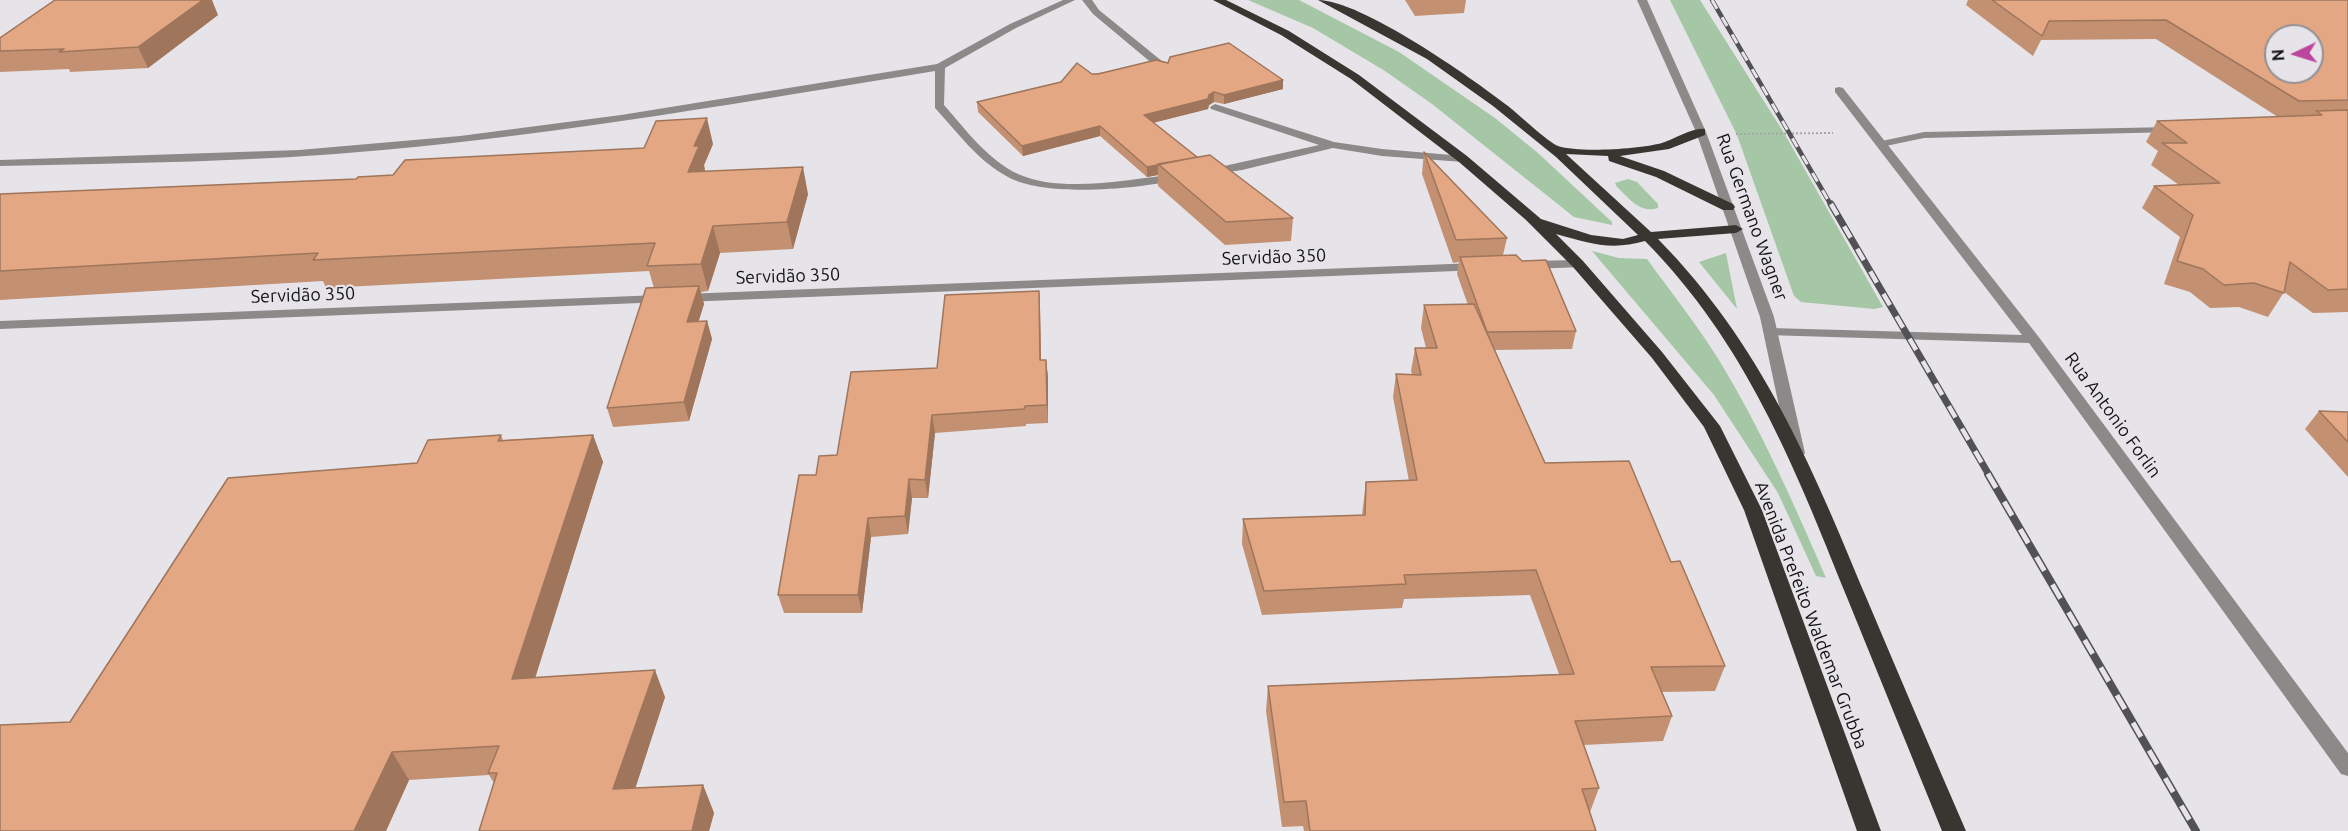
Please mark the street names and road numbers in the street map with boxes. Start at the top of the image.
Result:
street label: Rua Germano Wagner [1712,131,1792,303]
street label: Servidão 350 [1221,244,1327,270]
street label: Servidão 350 [735,263,841,289]
street label: Servidão 350 [250,282,356,308]
street label: Rua Antonio Forlin [2060,348,2166,482]
street label: Avenida Prefeito Waldemar Grubba [1750,478,1872,752]

